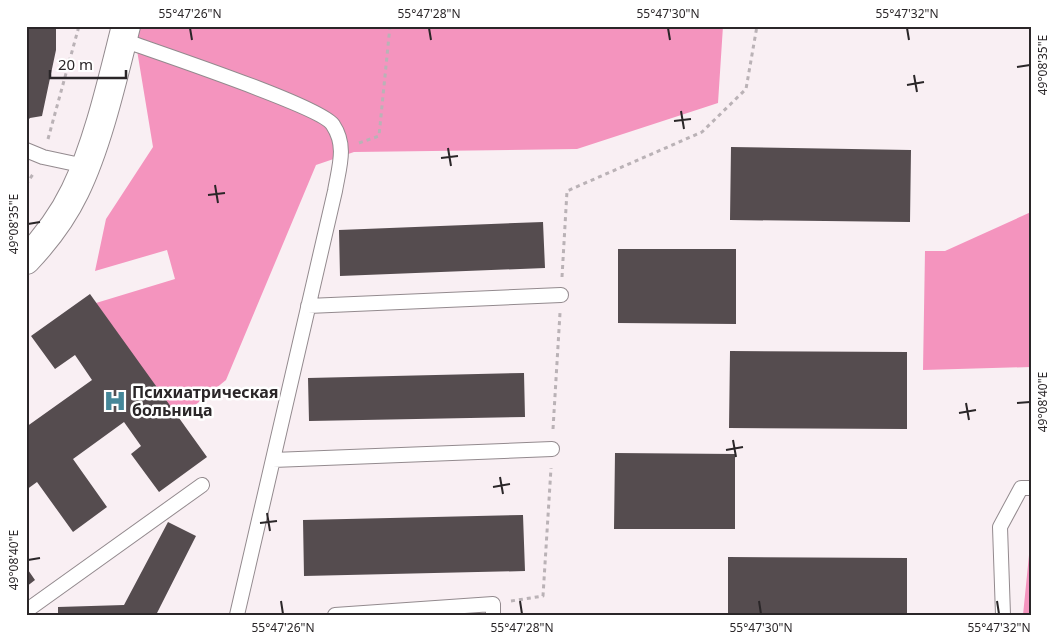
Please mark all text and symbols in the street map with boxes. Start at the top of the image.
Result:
text: 55°47'26"N [158,5,222,22]
text: 55°47'28"N [397,5,461,22]
text: 55°47'30"N [636,5,700,22]
text: 55°47'32"N [875,5,939,22]
text: 49°08'35"E [1034,35,1051,95]
scale bar [50,48,126,80]
text: 20 m [58,54,93,74]
text: 49°08'35"E [5,194,22,254]
text: 49°08'40"E [1034,372,1051,432]
place label: Психиатрическая больница [132,381,278,421]
hospital icon: Психиатрическая больница [102,388,128,414]
text: 49°08'40"E [5,530,22,590]
text: 55°47'26"N [251,619,315,636]
text: 55°47'28"N [490,619,554,636]
text: 55°47'30"N [729,619,793,636]
text: 55°47'32"N [967,619,1031,636]

